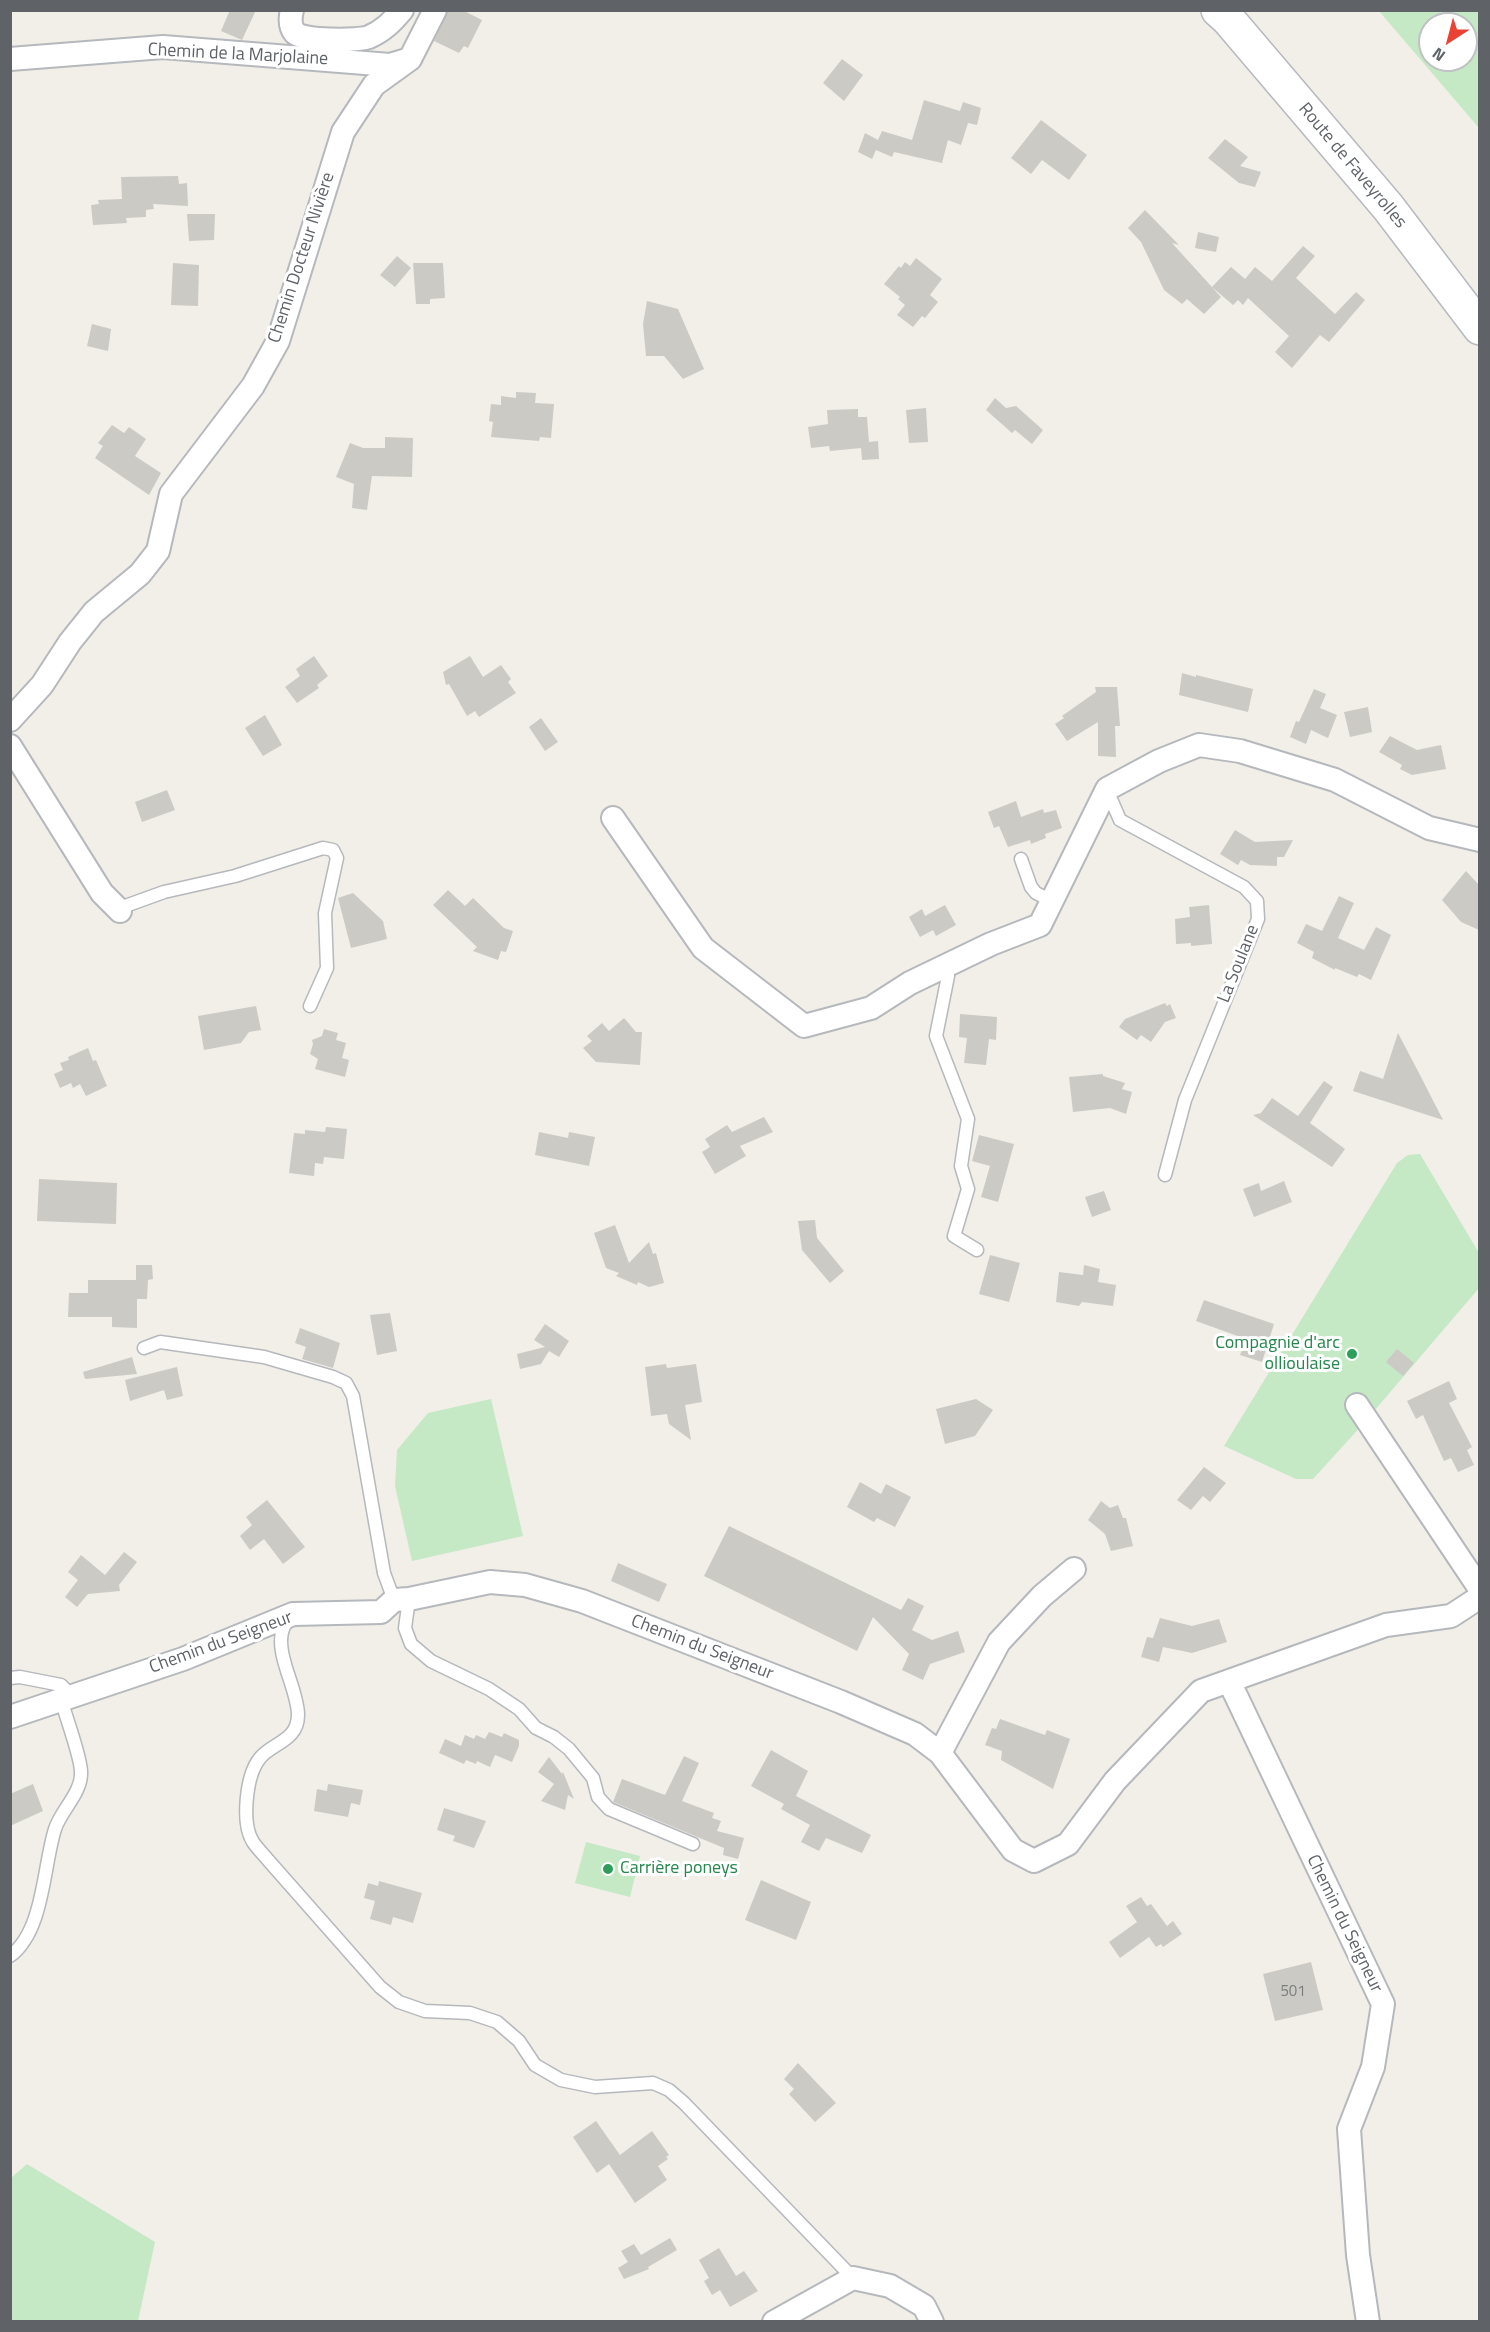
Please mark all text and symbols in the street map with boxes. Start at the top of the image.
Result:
north arrow [1418,12,1478,72]
street label: Chemin de la Marjolaine [147,39,329,71]
text: N [1427,42,1450,68]
street label: Route de Faveyrolles [1293,99,1411,233]
street label: Chemin Docteur Nivière [264,170,340,346]
street label: La Soulane [1214,922,1264,1006]
place label: Compagnie d'arc ollioulaise [1215,1333,1340,1376]
marker: Compagnie d'arc ollioulaise [1345,1347,1359,1361]
street label: Chemin du Seigneur [146,1607,296,1679]
street label: Chemin du Seigneur [628,1611,776,1685]
street label: Chemin du Seigneur [1301,1852,1387,1996]
place label: Carrière poneys [620,1858,738,1880]
marker: Carrière poneys [601,1862,615,1876]
house number: 501 [1280,1983,1306,2001]

